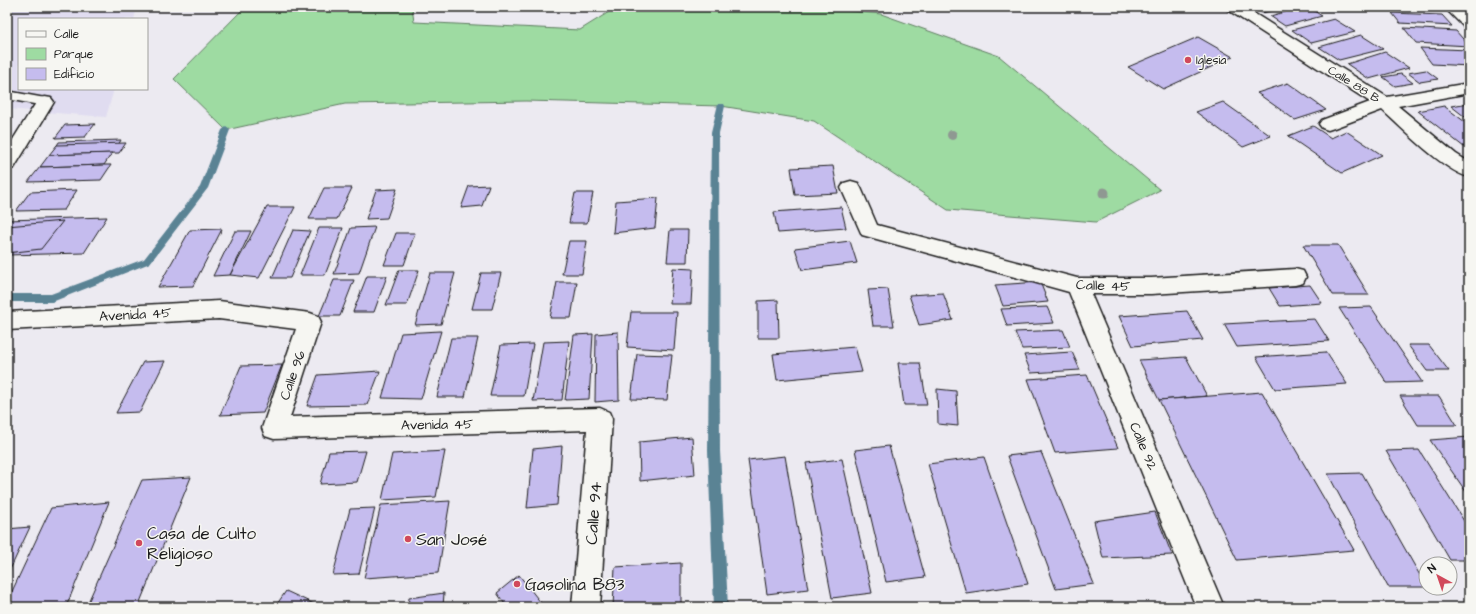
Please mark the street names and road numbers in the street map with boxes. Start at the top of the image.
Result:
street label: Calle 88 B [1324,62,1383,107]
street label: Calle 45 [1076,275,1130,297]
street label: Avenida 45 [98,303,172,327]
street label: Calle 96 [275,348,311,403]
street label: Avenida 45 [401,414,473,436]
street label: Calle 92 [1124,419,1162,474]
street label: Calle 94 [580,480,608,545]

